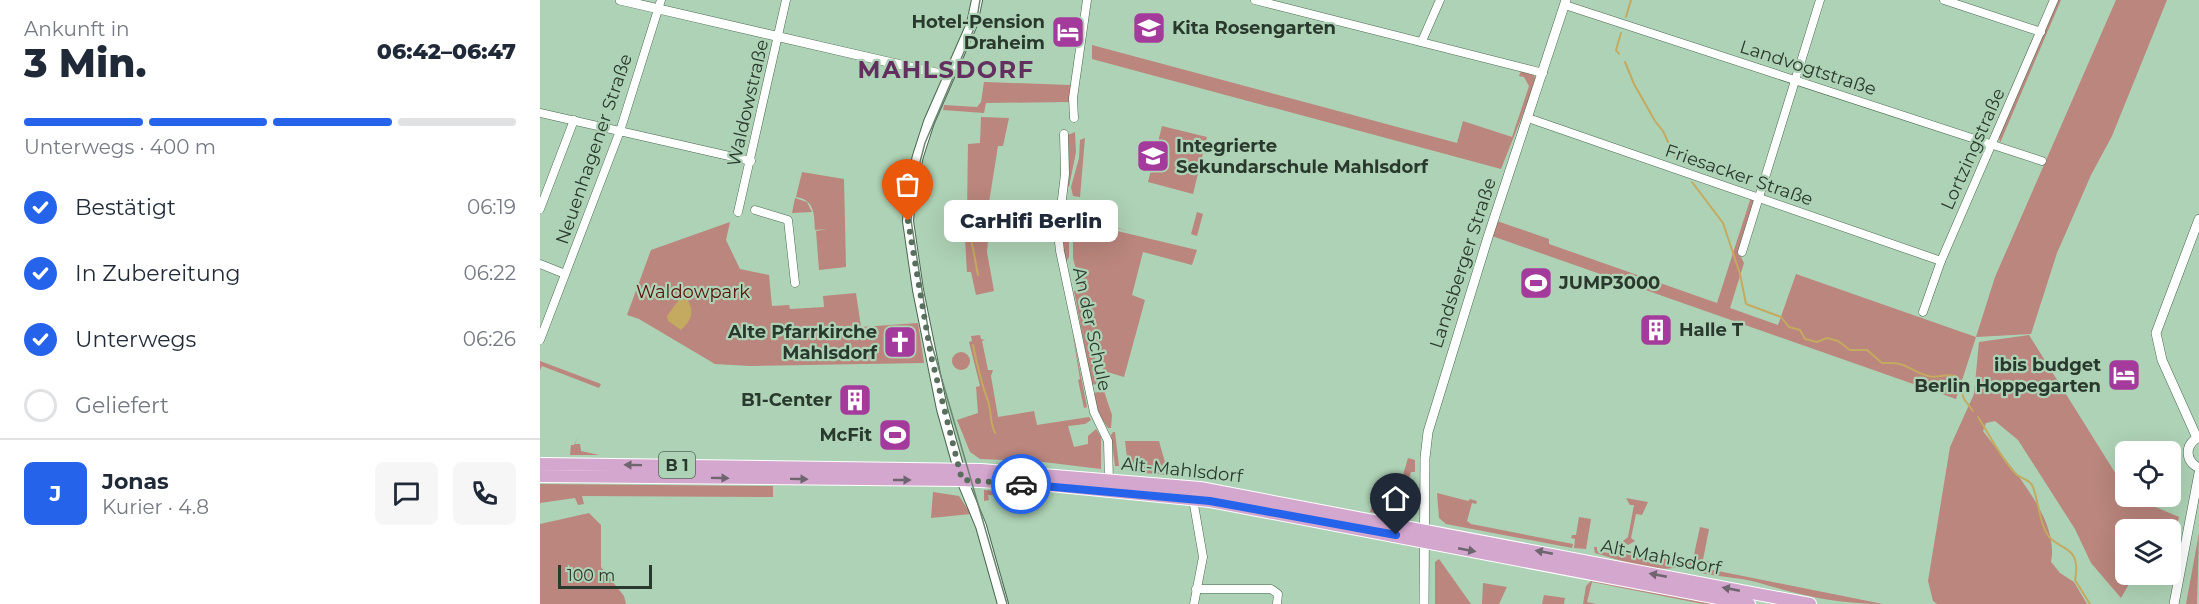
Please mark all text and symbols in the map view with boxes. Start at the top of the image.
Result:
school or university icon: Kita Rosengarten [1131,10,1167,46]
place label: Hotel-Pension Draheim [911,11,1045,54]
hotel icon: Hotel-Pension Draheim [1050,14,1086,50]
text: Ankunft in [24,17,130,41]
place label: Kita Rosengarten [1172,17,1336,39]
street label: Landvogtstraße [1737,36,1879,100]
street label: Waldowstraße [723,37,773,169]
text: 06:42–06:47 [377,38,516,65]
text: 3 Min. [24,39,146,87]
street label: Neuenhagener Straße [551,51,637,247]
district label: MAHLSDORF [858,55,1034,84]
street label: Lortzingstraße [1936,84,2010,213]
text: Unterwegs · 400 m [24,135,216,159]
place label: Integrierte Sekundarschule Mahlsdorf [1176,135,1429,178]
school or university icon: Integrierte Sekundarschule Mahlsdorf [1135,138,1171,174]
street label: Friesacker Straße [1662,139,1816,211]
pin [882,159,933,221]
icon: bag [891,168,924,201]
street label: Landsberger Straße [1425,175,1501,351]
icon: check [24,191,57,224]
text: Bestätigt [75,194,176,221]
text: 06:19 [467,195,516,219]
callout: CarHifi Berlin [944,200,1118,242]
text: CarHifi Berlin [960,209,1102,233]
icon: check [24,257,57,290]
text: In Zubereitung [75,260,241,287]
text: 06:22 [464,261,516,285]
street label: An der Schule [1068,265,1116,393]
sports icon: JUMP3000 [1518,265,1554,301]
place label: JUMP3000 [1558,272,1660,294]
park label: Waldowpark [636,281,750,303]
building icon: Halle T [1638,312,1674,348]
place label: Halle T [1679,319,1744,341]
place label: Alte Pfarrkirche Mahlsdorf [727,321,878,364]
icon: check [24,323,57,356]
church icon: Alte Pfarrkirche Mahlsdorf [882,324,918,360]
text: Unterwegs [75,326,196,353]
text: 06:26 [463,327,516,351]
place label: ibis budget Berlin Hoppegarten [1914,354,2101,397]
hotel icon: ibis budget Berlin Hoppegarten [2106,357,2142,393]
building icon: B1-Center [837,382,873,418]
place label: B1-Center [741,389,832,411]
text: Geliefert [75,392,169,419]
sports icon: McFit [877,417,913,453]
place label: McFit [819,424,872,446]
map controls [2115,441,2181,585]
button: locate [2115,441,2181,507]
road number: B 1 [659,452,695,478]
street label: Alt-Mahlsdorf [1120,453,1245,487]
courier [991,454,1051,514]
one-way arrow [624,460,643,470]
button: chat [375,462,438,525]
button: phone [453,462,516,525]
text: Jonas [102,468,169,495]
icon: car [1005,468,1038,501]
one-way arrow [711,473,730,483]
pin [1370,473,1421,535]
one-way arrow [790,474,809,484]
one-way arrow [893,475,912,485]
text: J [50,480,61,507]
icon: home [1379,482,1412,515]
text: Kurier · 4.8 [102,495,209,519]
button: layers [2115,519,2181,585]
street label: Alt-Mahlsdorf [1599,535,1724,580]
one-way arrow [1457,546,1476,555]
one-way arrow [1534,547,1553,556]
scale bar [558,562,652,590]
text: 100 m [567,566,615,585]
one-way arrow [1648,570,1667,579]
one-way arrow [1721,584,1740,593]

